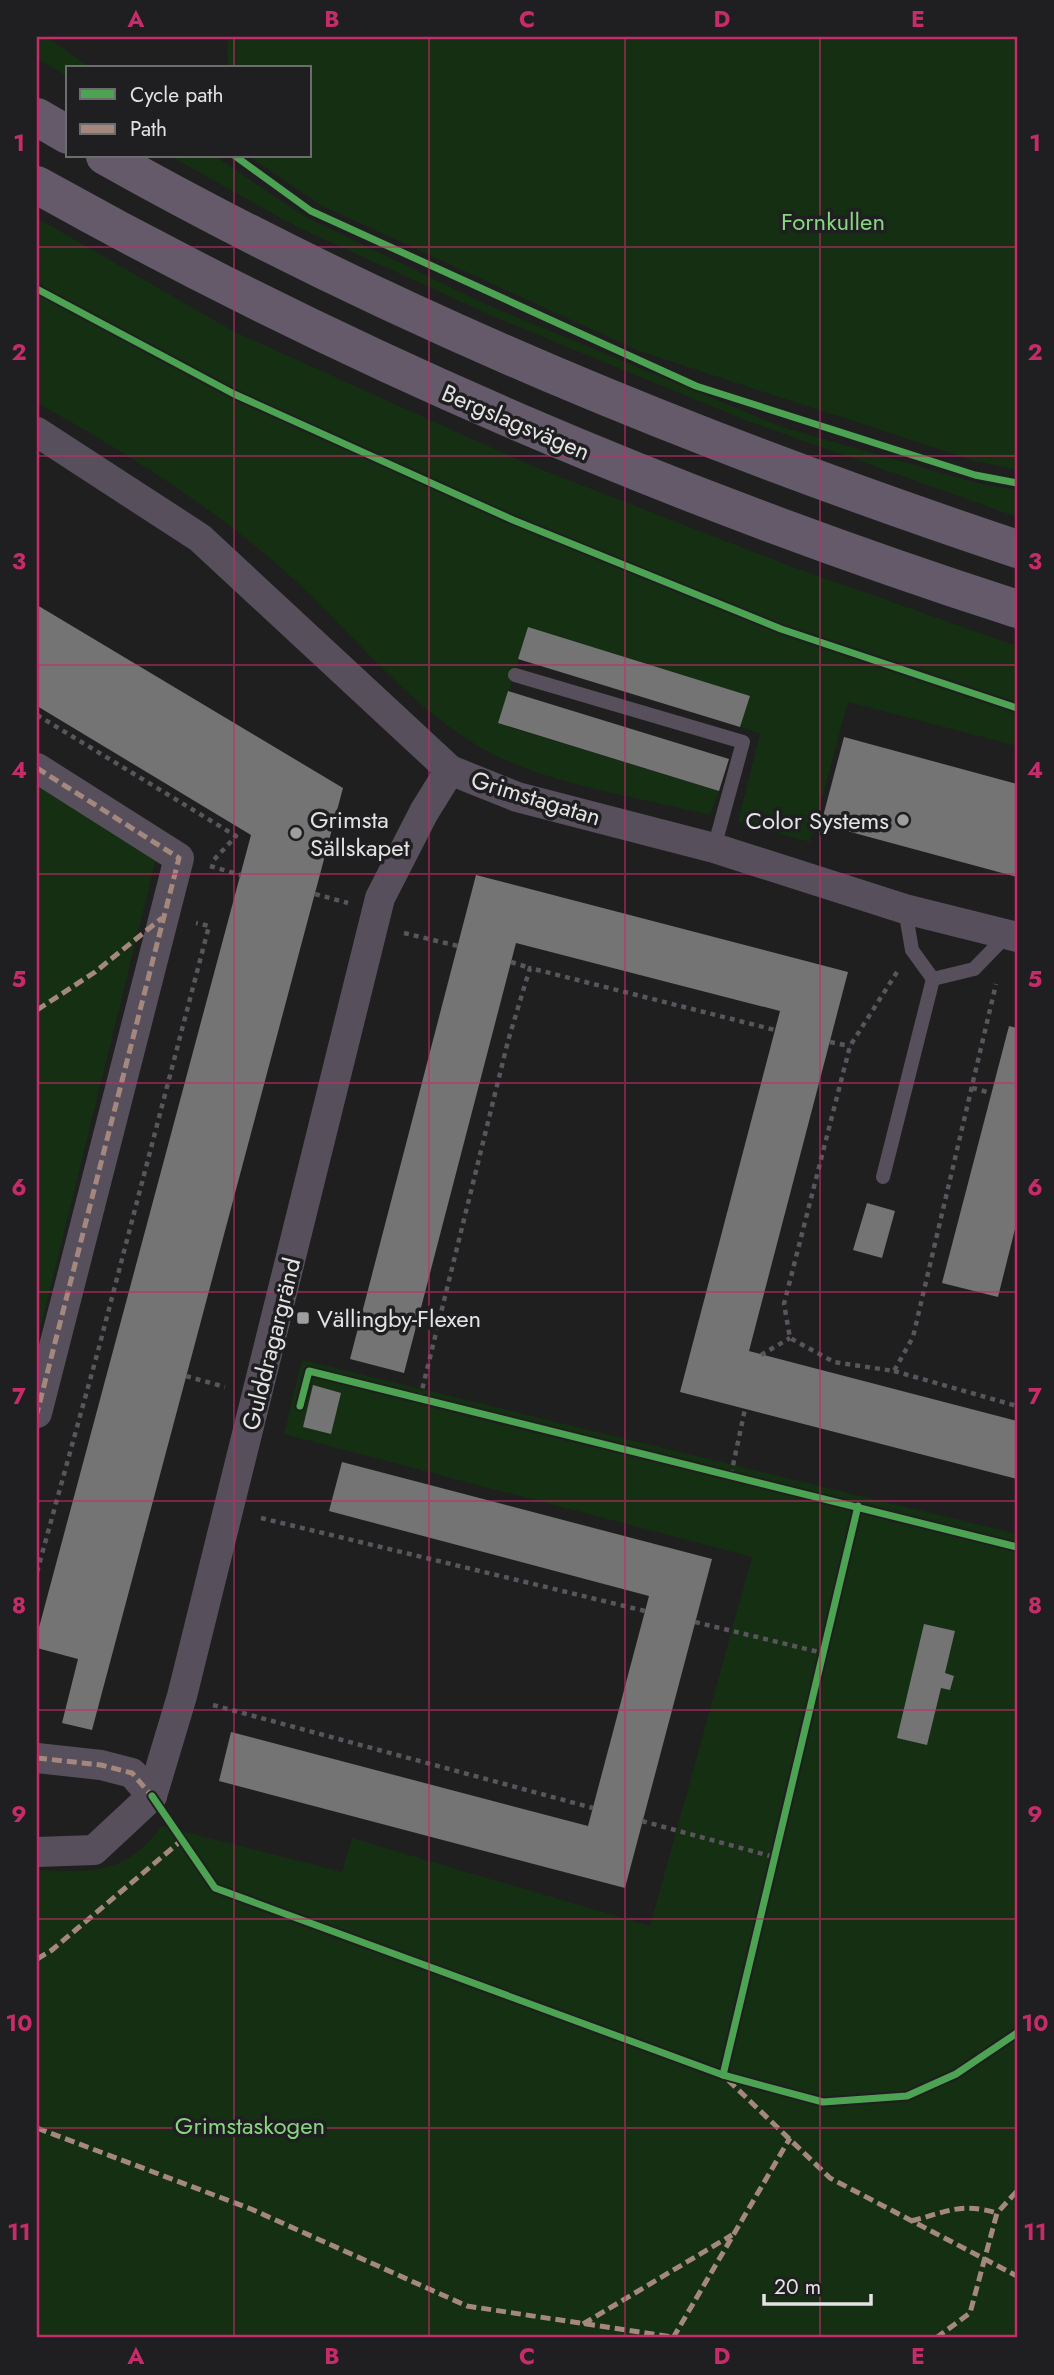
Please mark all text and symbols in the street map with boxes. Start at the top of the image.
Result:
text: A [127,2,145,36]
text: B [324,2,340,36]
text: C [519,2,535,36]
text: D [714,2,731,36]
text: E [911,2,925,36]
legend [66,66,312,158]
text: Cycle path [130,80,223,110]
text: Path [130,114,167,144]
text: 1 [13,126,25,160]
text: 1 [1029,126,1041,160]
park label: Fornkullen [781,204,885,239]
text: 2 [11,335,27,369]
text: 2 [1027,335,1043,369]
street label: Bergslagsvägen [436,375,596,469]
text: 3 [12,544,26,578]
text: 3 [1028,544,1042,578]
text: 4 [11,753,27,787]
text: 4 [1027,753,1043,787]
street label: Grimstagatan [467,762,605,834]
place label: Grimsta Sällskapet [310,802,410,865]
place label: Color Systems [746,803,889,838]
marker: Color Systems [895,812,911,828]
marker: Grimsta Sällskapet [288,825,304,841]
text: 5 [12,962,26,996]
text: 5 [1028,962,1042,996]
text: 6 [11,1170,27,1204]
text: 6 [1027,1170,1043,1204]
street label: Gulddragargränd [233,1254,309,1434]
place label: Vällingby-Flexen [317,1301,481,1336]
marker: Vällingby-Flexen [295,1310,311,1326]
text: 7 [12,1379,26,1413]
text: 7 [1028,1379,1042,1413]
text: 8 [12,1588,26,1622]
text: 8 [1028,1588,1042,1622]
text: 9 [11,1797,27,1831]
text: 9 [1027,1797,1043,1831]
text: 10 [6,2006,32,2040]
text: 10 [1022,2006,1048,2040]
park label: Grimstaskogen [175,2108,325,2143]
text: 11 [7,2215,31,2249]
text: 11 [1023,2215,1047,2249]
scale bar [764,2263,870,2307]
text: 20 m [774,2272,821,2302]
text: A [127,2339,145,2373]
text: B [324,2339,340,2373]
text: C [519,2339,535,2373]
text: D [714,2339,731,2373]
text: E [911,2339,925,2373]

